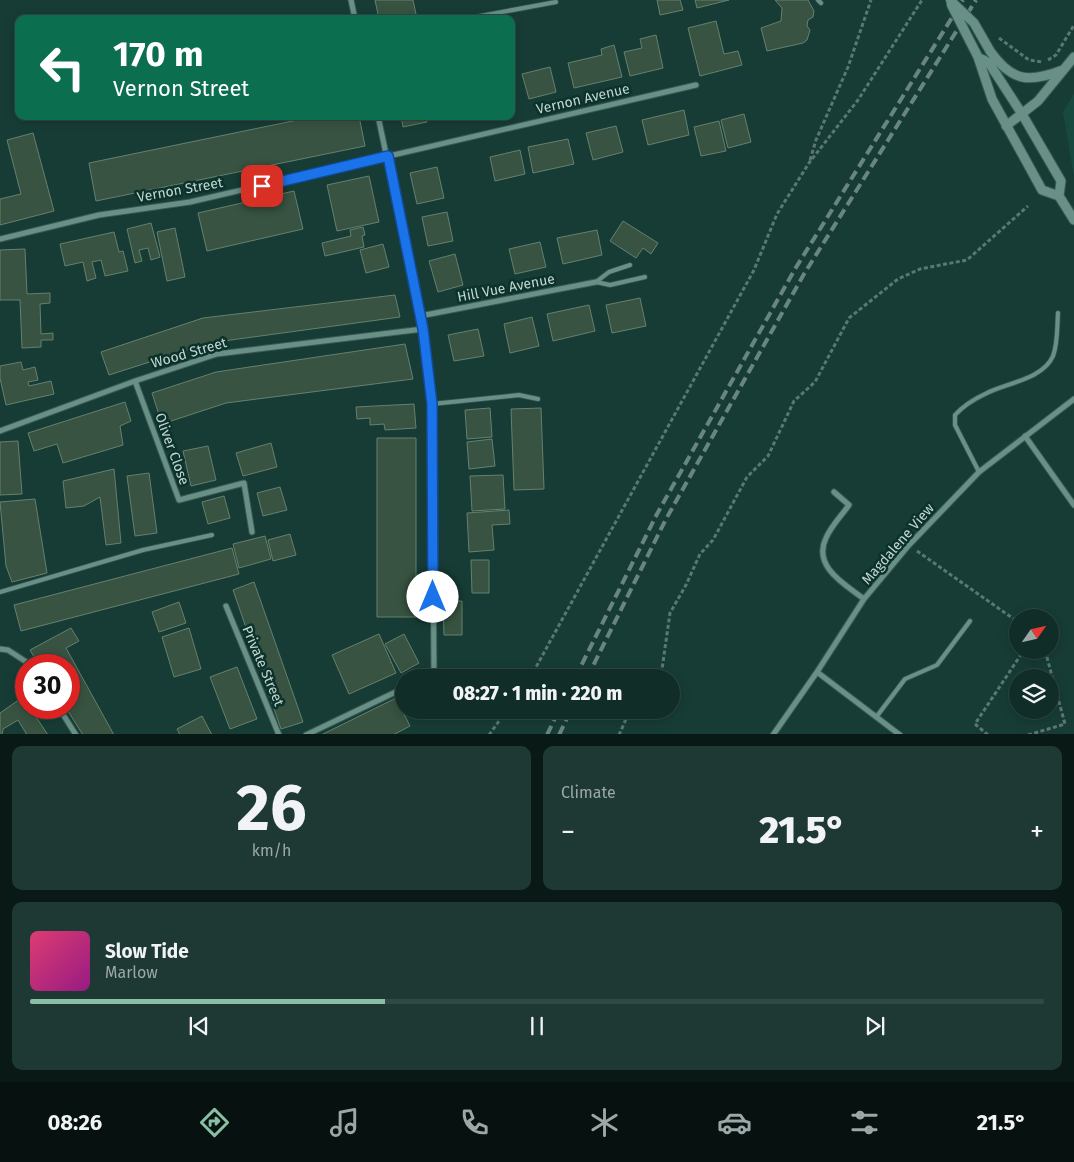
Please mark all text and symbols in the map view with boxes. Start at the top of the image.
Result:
text: 170 m [113,33,204,75]
icon: left [30,35,95,100]
text: Vernon Street [113,75,249,102]
street label: Vernon Avenue [535,80,631,118]
pin [241,165,283,207]
icon: arrive [248,172,276,200]
street label: Vernon Street [136,174,225,206]
street label: Hill Vue Avenue [456,270,556,306]
street label: Wood Street [149,334,230,372]
street label: Oliver Close [151,411,193,487]
street label: Magdalene View [858,500,938,588]
position arrow [406,570,458,622]
north arrow [1009,609,1059,659]
map controls [1009,609,1059,719]
street label: Private Street [238,623,288,710]
speed limit sign: 30 [15,654,80,719]
button: layers [1009,669,1059,719]
text: 08:27 · 1 min · 220 m [453,682,622,705]
text: 26 [236,769,307,847]
text: Climate [561,783,616,802]
text: 21.5° [759,807,846,853]
text: − [561,815,575,848]
text: + [1030,815,1044,848]
text: km/h [252,841,291,860]
text: Slow Tide [105,940,189,963]
text: Marlow [105,963,158,982]
icon: previous [185,1012,213,1040]
icon: pause [523,1012,551,1040]
icon: next [861,1012,889,1040]
icon: directions [197,1105,232,1140]
icon: music [327,1105,362,1140]
icon: phone [457,1105,492,1140]
icon: climate [587,1105,622,1140]
icon: car [717,1105,752,1140]
icon: filters [847,1105,882,1140]
text: 08:26 [47,1109,102,1136]
text: 21.5° [977,1109,1027,1136]

